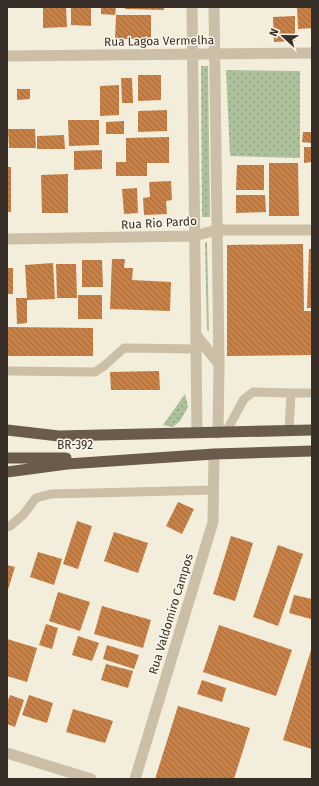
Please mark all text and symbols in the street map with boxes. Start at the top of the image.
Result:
north arrow [263,16,303,56]
text: N [267,27,282,38]
street label: Rua Lagoa Vermelha [104,33,214,49]
street label: Rua Rio Pardo [121,214,197,232]
street label: BR-392 [57,438,93,452]
street label: Rua Valdomiro Campos [146,552,196,676]

